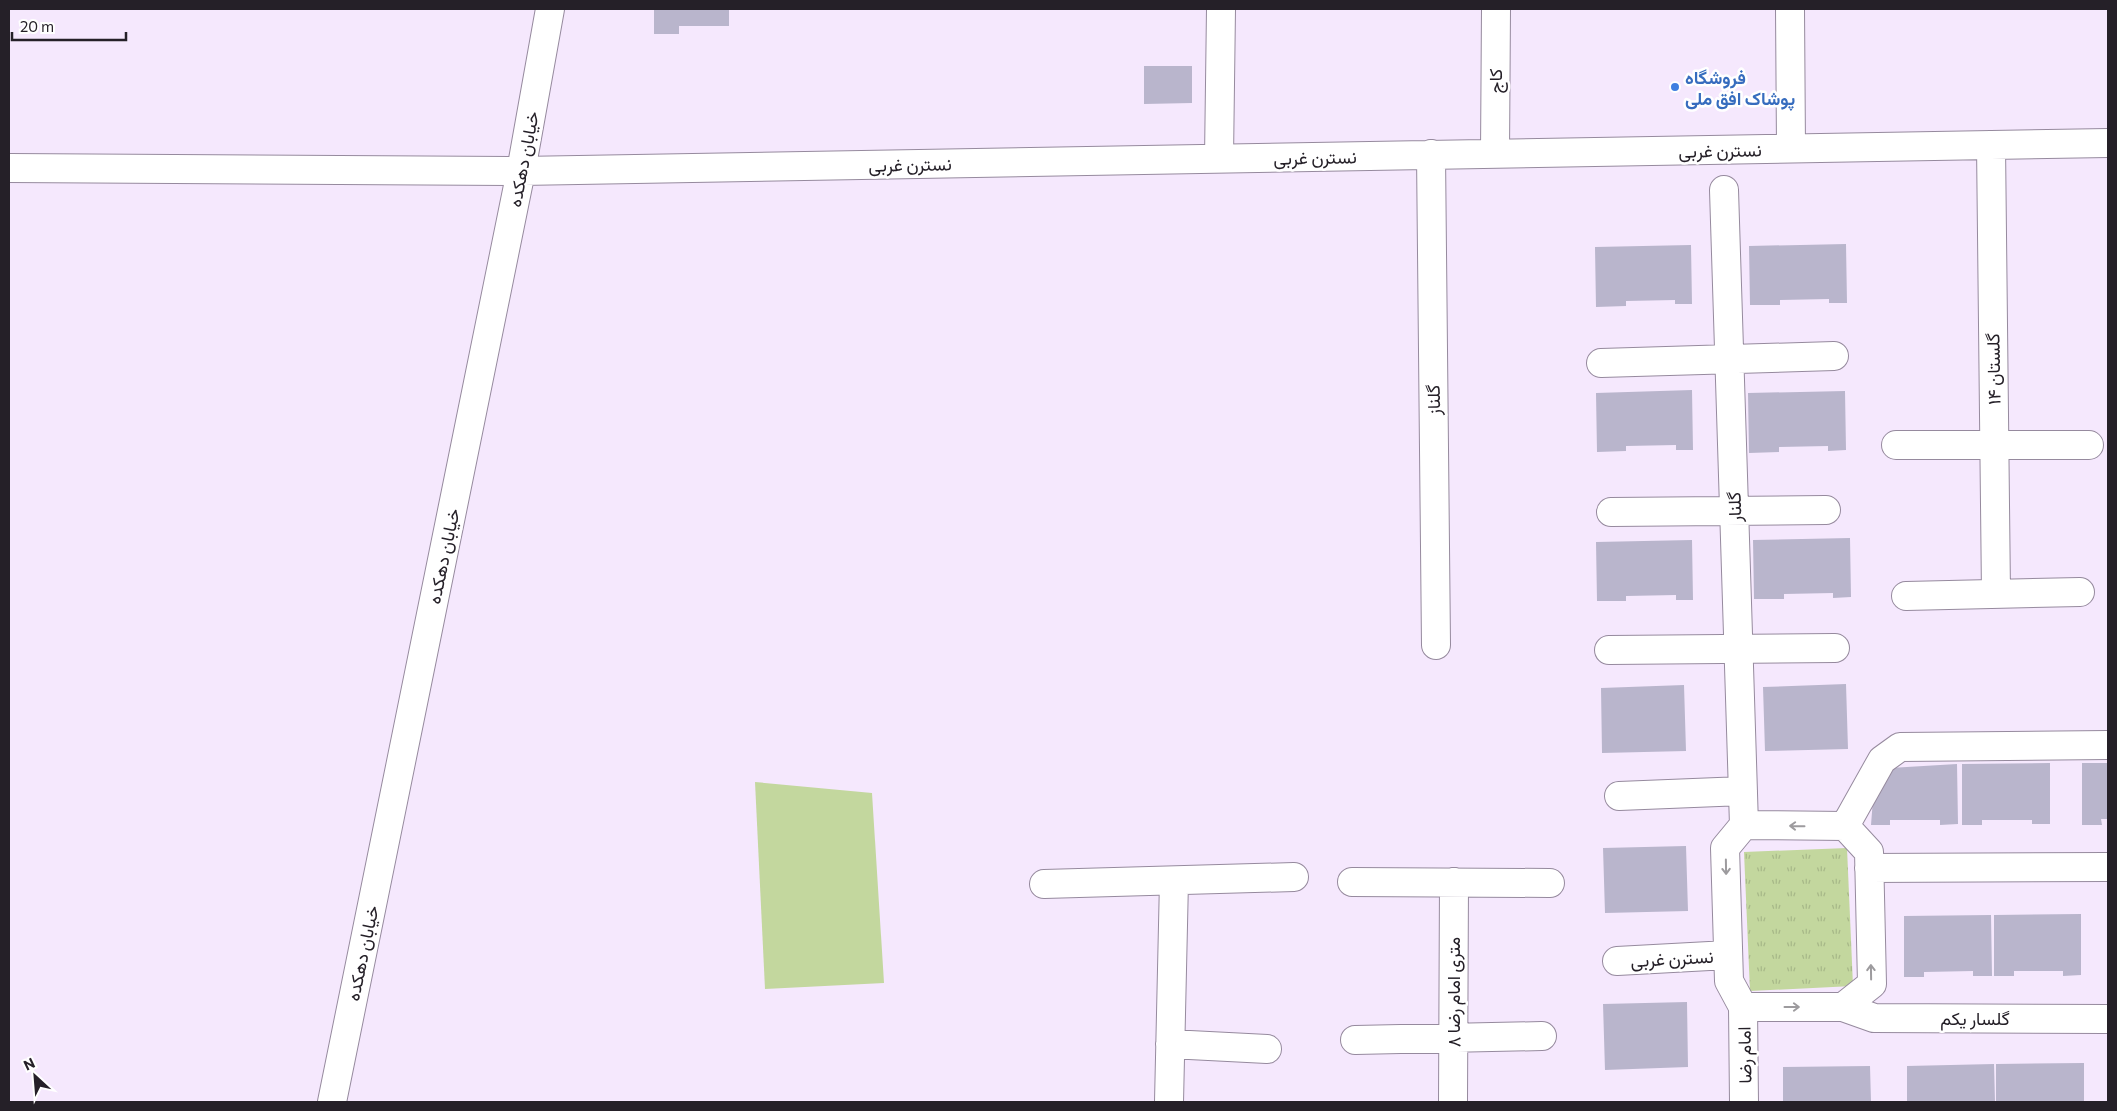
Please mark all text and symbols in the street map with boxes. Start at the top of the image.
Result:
scale bar [12,10,126,42]
text: 20 m [20,17,54,35]
place label: فروشگاه پوشاک افق ملی [1685,66,1795,111]
street label: کاج [1484,68,1508,94]
marker: فروشگاه پوشاک افق ملی [1669,81,1681,93]
street label: خیابان دهکده [503,109,543,209]
street label: نسترن غربی [1678,138,1762,163]
street label: نسترن غربی [1273,145,1357,170]
street label: نسترن غربی [868,152,952,177]
street label: گلستان ۱۴ [1981,333,2005,405]
street label: گلناز [1422,384,1445,417]
street label: گلنار [1722,491,1747,524]
street label: خیابان دهکده [422,506,464,606]
one-way arrow [1789,821,1805,830]
one-way arrow [1721,859,1730,875]
street label: خیابان دهکده [341,903,383,1003]
street label: ۸ متری امام رضا [1442,937,1466,1047]
street label: نسترن غربی [1630,945,1714,972]
one-way arrow [1867,964,1876,980]
one-way arrow [1784,1002,1800,1012]
street label: گلسار یکم [1940,1007,2010,1031]
street label: امام رضا [1733,1026,1757,1084]
north arrow [10,1051,60,1101]
text: N [21,1054,38,1074]

